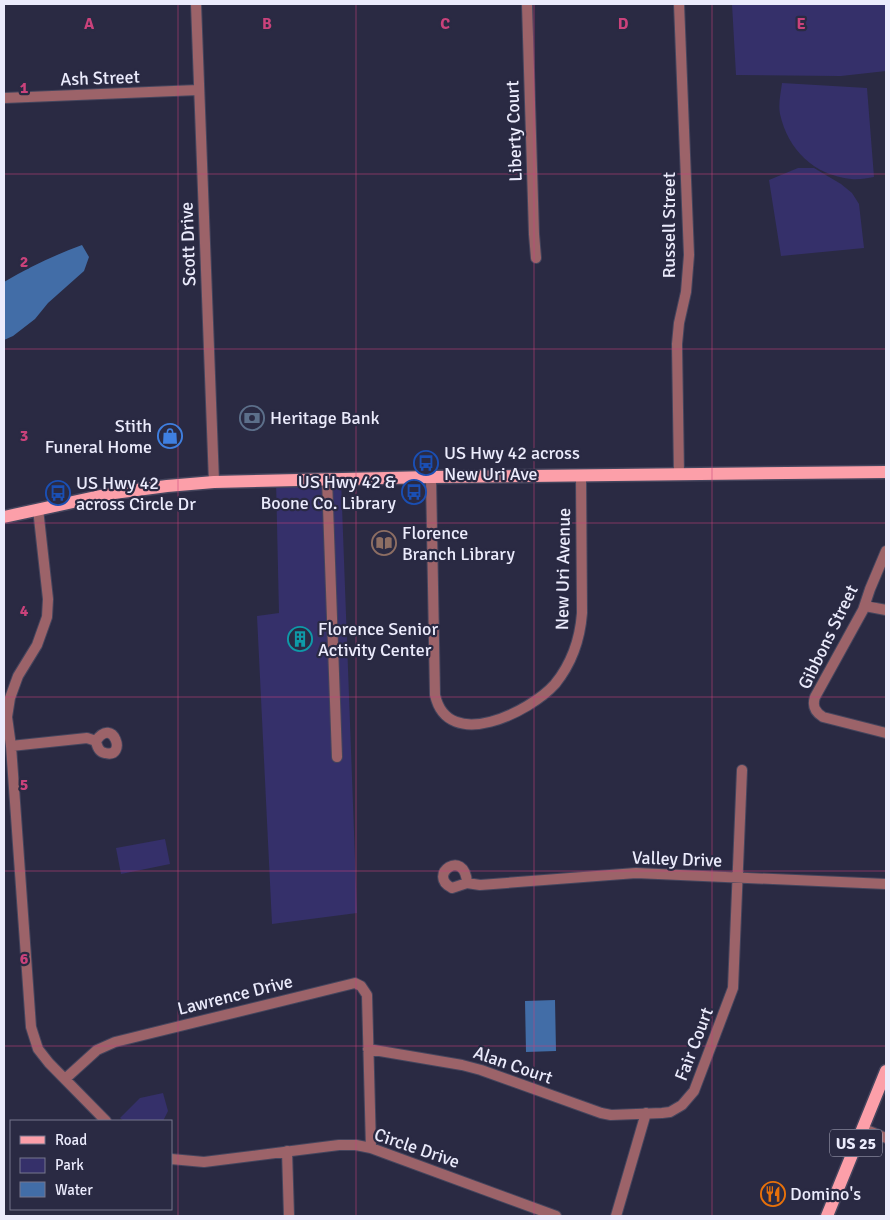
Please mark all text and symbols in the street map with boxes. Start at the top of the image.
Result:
text: A [84,14,95,34]
text: B [262,14,272,34]
text: C [440,14,450,34]
text: D [618,14,629,34]
text: E [796,14,806,34]
street label: Ash Street [60,66,140,90]
text: 1 [20,78,29,98]
street label: Liberty Court [501,80,527,182]
street label: Russell Street [658,172,680,278]
street label: Scott Drive [176,201,200,287]
text: 2 [20,252,28,272]
bank icon: Heritage Bank [239,405,265,431]
place label: Heritage Bank [270,407,380,429]
place label: Stith Funeral Home [45,415,152,458]
shop icon: Stith Funeral Home [157,423,183,449]
text: 3 [20,426,28,446]
place label: US Hwy 42 across New Uri Ave [444,442,580,485]
bus stop icon: US Hwy 42 across New Uri Ave [413,450,439,476]
place label: US Hwy 42 & Boone Co. Library [260,471,397,514]
place label: US Hwy 42 across Circle Dr [76,472,196,515]
bus stop icon: US Hwy 42 & Boone Co. Library [401,479,427,505]
bus stop icon: US Hwy 42 across Circle Dr [45,480,71,506]
street label: New Uri Avenue [551,508,575,630]
place label: Florence Branch Library [402,522,515,565]
library icon: Florence Branch Library [371,530,397,556]
street label: Gibbons Street [793,581,863,693]
text: 4 [20,601,29,621]
place label: Florence Senior Activity Center [318,618,438,661]
building icon: Florence Senior Activity Center [287,626,313,652]
text: 5 [20,775,28,795]
street label: Valley Drive [631,846,723,872]
text: 6 [20,949,29,969]
street label: Lawrence Drive [175,970,295,1020]
street label: Fair Court [670,1004,718,1084]
street label: Alan Court [471,1041,555,1089]
legend [10,1120,172,1210]
street label: Circle Drive [371,1123,463,1173]
road number: US 25 [830,1130,882,1156]
text: Road [55,1131,87,1149]
text: Park [55,1156,84,1174]
text: Water [55,1181,93,1199]
restaurant icon: Domino's [760,1181,786,1207]
place label: Domino's [790,1183,861,1205]

